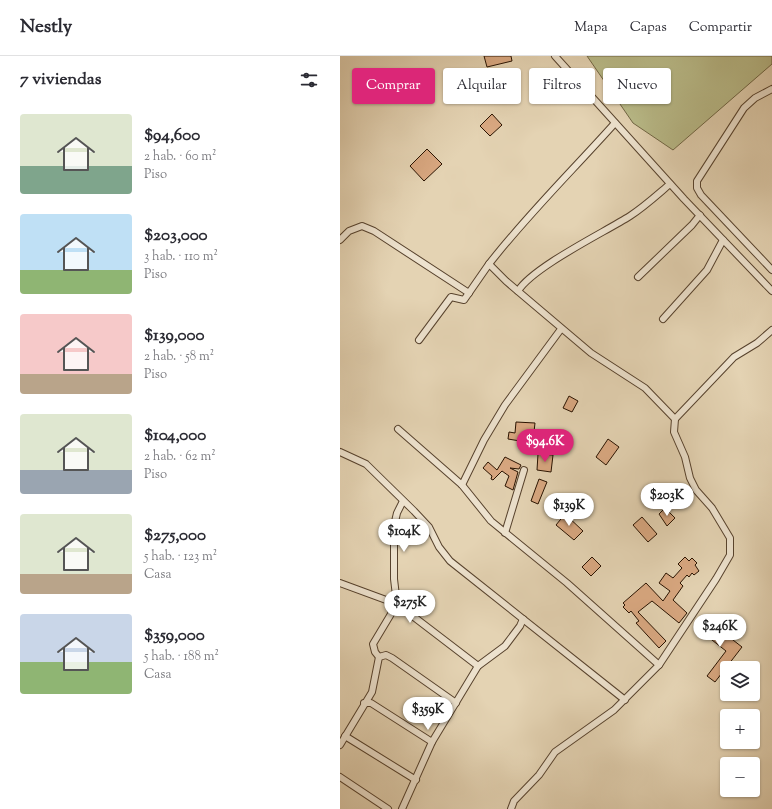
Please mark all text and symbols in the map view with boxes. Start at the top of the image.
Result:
text: Nestly [20,14,72,41]
text: Mapa [574,18,608,38]
text: Capas [630,18,667,38]
text: Compartir [689,18,752,38]
text: 7 viviendas [20,68,101,92]
chip: Comprar [352,68,435,104]
chip: Alquilar [443,68,521,104]
chip: Filtros [529,68,595,104]
chip: Nuevo [603,68,671,104]
icon: filters [298,69,320,91]
text: $94,600 [144,124,200,148]
icon: home [52,130,100,178]
text: 2 hab. · 60 m² [144,148,216,166]
text: Piso [144,166,167,184]
text: $203,000 [144,224,208,248]
icon: home [52,230,100,278]
text: 3 hab. · 110 m² [144,248,218,266]
text: Piso [144,266,167,284]
text: $139,000 [144,324,205,348]
icon: home [52,330,100,378]
text: 2 hab. · 58 m² [144,348,214,366]
text: Piso [144,366,167,384]
text: $104,000 [144,424,206,448]
pin: $94.6K [512,429,578,463]
icon: home [52,430,100,478]
text: $94.6K [526,433,564,451]
text: 2 hab. · 62 m² [144,448,216,466]
text: Piso [144,466,167,484]
pin: $203K [639,483,695,517]
text: $203K [650,487,684,505]
pin: $139K [541,493,597,527]
text: $139K [553,497,585,515]
pin: $104K [376,519,432,553]
text: $104K [387,523,421,541]
text: $275,000 [144,524,206,548]
icon: home [52,530,100,578]
text: 5 hab. · 123 m² [144,548,217,566]
text: Casa [144,566,171,584]
pin: $275K [382,590,438,624]
text: $275K [393,594,427,612]
pin: $246K [692,614,748,648]
text: $246K [702,618,738,636]
text: $359,000 [144,624,205,648]
icon: home [52,630,100,678]
text: 5 hab. · 188 m² [144,648,219,666]
map controls [720,661,760,797]
button: layers [720,661,760,701]
text: Casa [144,666,171,684]
pin: $359K [400,697,456,731]
text: $359K [412,701,444,719]
button: + [720,709,760,749]
button: − [720,757,760,797]

